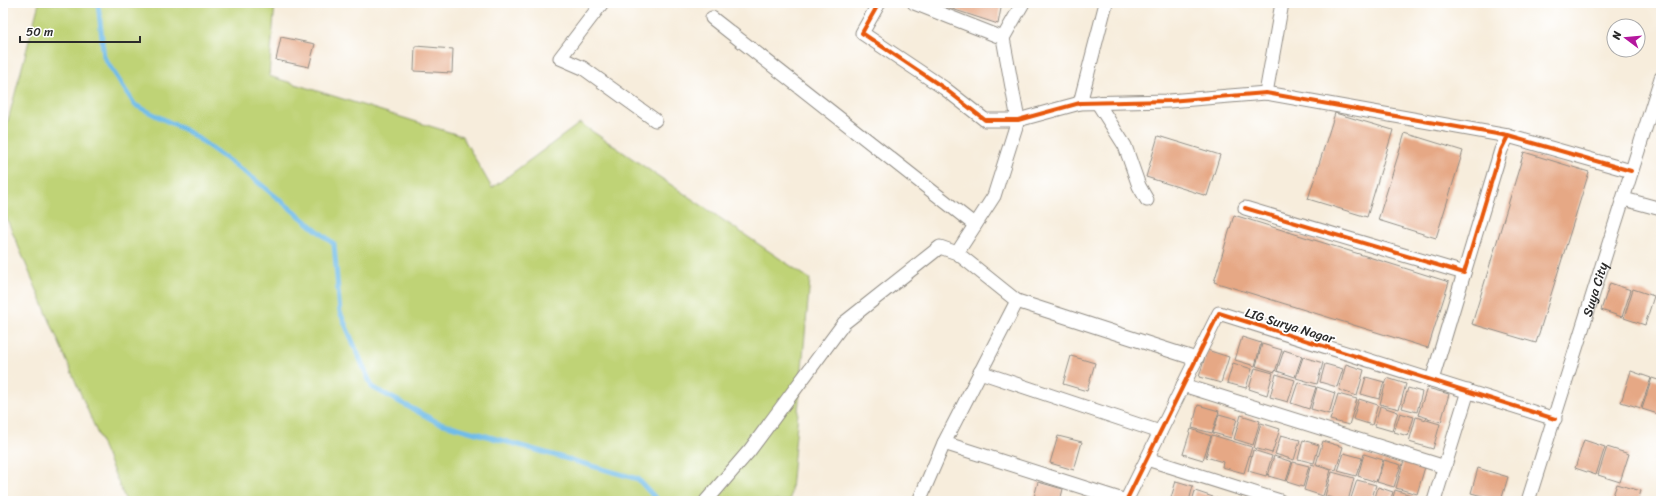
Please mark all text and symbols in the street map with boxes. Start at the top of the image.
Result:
scale bar [20,18,140,44]
north arrow [1606,18,1646,58]
text: 50 m [26,21,53,43]
text: N [1606,29,1627,43]
street label: Suya City [1576,259,1615,319]
street label: LIG Surya Nagar [1242,301,1338,350]

